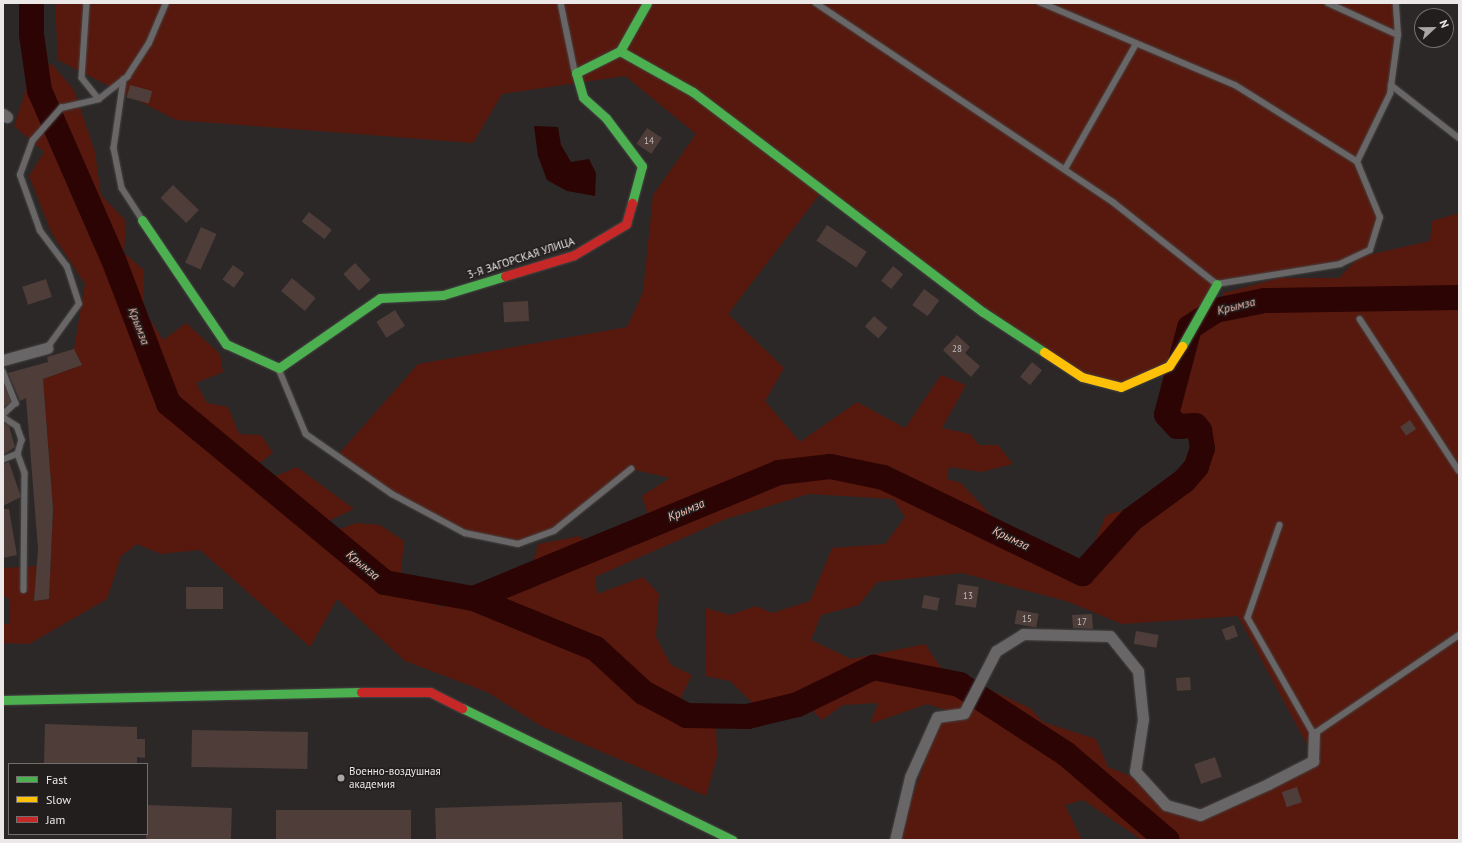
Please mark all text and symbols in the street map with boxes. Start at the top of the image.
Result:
north arrow [1414,8,1454,48]
text: N [1436,18,1452,30]
house number: 14 [644,136,654,146]
street label: 3-Я ЗАГОРСКАЯ УЛИЦА [466,234,576,282]
water label: Крымза [1215,294,1257,318]
water label: Крымза [125,305,153,347]
house number: 28 [952,344,962,354]
water label: Крымза [665,496,707,524]
water label: Крымза [990,523,1032,553]
water label: Крымза [343,547,383,583]
house number: 13 [963,591,973,601]
house number: 15 [1022,614,1032,624]
house number: 17 [1077,617,1087,627]
legend [8,763,148,835]
place label: Военно-воздушная академия [349,765,441,791]
text: Fast [46,772,67,787]
marker: Военно-воздушная академия [336,773,346,783]
text: Slow [46,792,71,807]
text: Jam [46,812,65,827]

